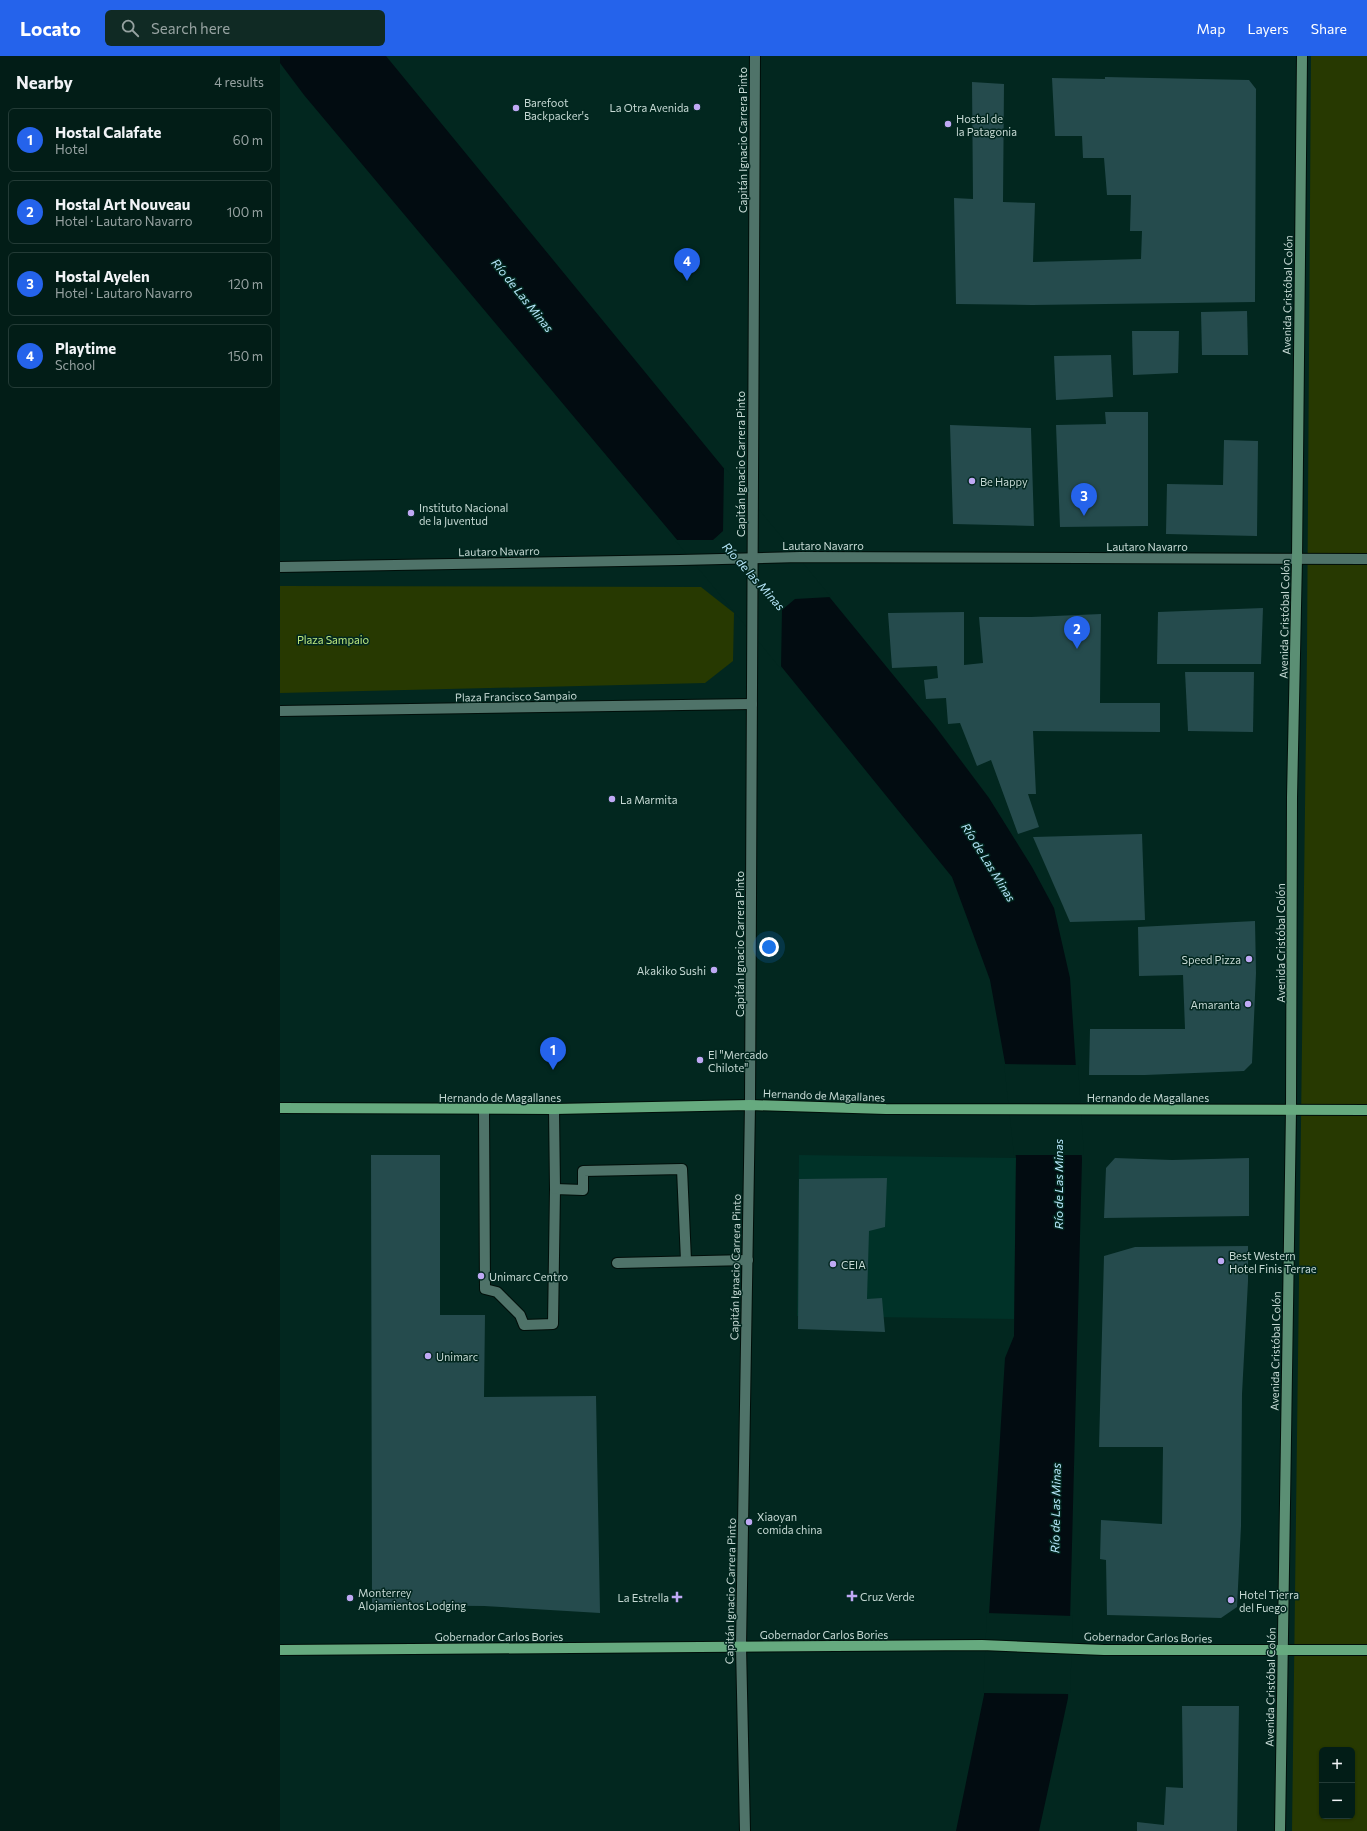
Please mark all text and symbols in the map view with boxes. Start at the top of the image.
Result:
search box [105,10,385,46]
text: Locato [20,17,81,40]
icon: search [119,17,141,39]
text: Search here [151,19,230,37]
text: Map [1197,20,1225,37]
text: Layers [1247,20,1289,37]
text: Share [1311,20,1347,37]
street label: Capitán Ignacio Carrera Pinto [736,66,749,213]
text: Nearby [16,72,73,93]
text: 4 results [214,74,264,90]
place label: Barefoot Backpacker's [524,96,589,122]
place label: La Otra Avenida [610,101,689,114]
marker: La Otra Avenida [692,102,702,112]
marker: Barefoot Backpacker's [511,103,521,113]
place label: Hostal de la Patagonia [956,112,1017,138]
marker: Hostal de la Patagonia [943,119,953,129]
text: Hostal Calafate [55,123,161,141]
text: 1 [27,132,33,148]
text: 60 m [233,132,263,148]
text: Hotel [55,141,88,157]
text: Hostal Art Nouveau [55,195,190,213]
text: 2 [26,204,34,220]
text: 100 m [227,204,263,220]
text: Hotel · Lautaro Navarro [55,213,192,229]
street label: Avenida Cristóbal Colón [1279,235,1295,355]
pin: 4 [674,248,700,281]
water label: Río de Las Minas [489,256,557,335]
text: Hostal Ayelen [55,267,150,285]
text: 3 [26,276,34,292]
text: 120 m [228,276,263,292]
text: Hotel · Lautaro Navarro [55,285,192,301]
text: Playtime [55,339,116,357]
text: 4 [26,348,34,364]
text: 150 m [228,348,263,364]
text: School [55,357,95,373]
street label: Capitán Ignacio Carrera Pinto [734,390,747,537]
place label: Be Happy [980,475,1028,488]
marker: Be Happy [967,476,977,486]
pin: 3 [1071,483,1097,516]
place label: Instituto Nacional de la Juventud [419,501,508,528]
marker: Instituto Nacional de la Juventud [406,508,416,518]
water label: Río de las Minas [720,539,788,613]
street label: Lautaro Navarro [782,539,864,552]
street label: Lautaro Navarro [1106,540,1188,553]
street label: Lautaro Navarro [458,544,540,558]
street label: Avenida Cristóbal Colón [1276,559,1292,679]
pin: 2 [1064,616,1090,649]
park label: Plaza Sampaio [297,633,370,646]
street label: Plaza Francisco Sampaio [455,688,578,704]
place label: La Marmita [620,793,677,806]
marker: La Marmita [607,794,617,804]
water label: Río de Las Minas [959,820,1019,904]
street label: Capitán Ignacio Carrera Pinto [733,870,746,1017]
street label: Avenida Cristóbal Colón [1274,883,1287,1003]
your location [759,937,779,957]
place label: Speed Pizza [1182,953,1241,966]
marker: Speed Pizza [1244,954,1254,964]
place label: Akakiko Sushi [637,964,706,977]
marker: Akakiko Sushi [709,965,719,975]
place label: Amaranta [1190,998,1240,1011]
marker: Amaranta [1243,999,1253,1009]
pin: 1 [540,1037,566,1070]
place label: El "Mercado Chilote" [708,1048,769,1074]
marker: El "Mercado Chilote" [695,1055,705,1065]
street label: Hernando de Magallanes [763,1086,885,1104]
street label: Hernando de Magallanes [439,1091,561,1104]
street label: Hernando de Magallanes [1087,1091,1209,1104]
water label: Río de Las Minas [1051,1138,1065,1229]
street label: Capitán Ignacio Carrera Pinto [727,1193,743,1340]
place label: Best Western Hotel Finis Terrae [1229,1249,1317,1275]
marker: Best Western Hotel Finis Terrae [1216,1256,1226,1266]
place label: CEIA [841,1258,866,1271]
marker: CEIA [828,1259,838,1269]
place label: Unimarc Centro [489,1270,569,1283]
marker: Unimarc Centro [476,1271,486,1281]
street label: Avenida Cristóbal Colón [1267,1291,1283,1411]
place label: Unimarc [436,1350,478,1363]
marker: Unimarc [423,1351,433,1361]
water label: Río de Las Minas [1047,1462,1063,1553]
place label: Xiaoyan comida china [757,1510,822,1536]
street label: Capitán Ignacio Carrera Pinto [722,1517,738,1664]
marker: Xiaoyan comida china [744,1517,754,1527]
place label: Monterrey Alojamientos Lodging [358,1586,466,1612]
place label: Hotel Tierra del Fuego [1239,1588,1299,1614]
place label: Cruz Verde [860,1590,915,1603]
place label: La Estrella [618,1591,669,1604]
marker: Cruz Verde [847,1591,857,1601]
marker: La Estrella [672,1592,682,1602]
marker: Monterrey Alojamientos Lodging [345,1593,355,1603]
marker: Hotel Tierra del Fuego [1226,1595,1236,1605]
street label: Avenida Cristóbal Colón [1262,1627,1278,1747]
street label: Gobernador Carlos Bories [760,1628,888,1641]
street label: Gobernador Carlos Bories [1084,1629,1212,1645]
street label: Gobernador Carlos Bories [435,1630,563,1643]
map controls [1319,1747,1355,1819]
button: + [1319,1747,1355,1783]
button: − [1319,1783,1355,1819]

